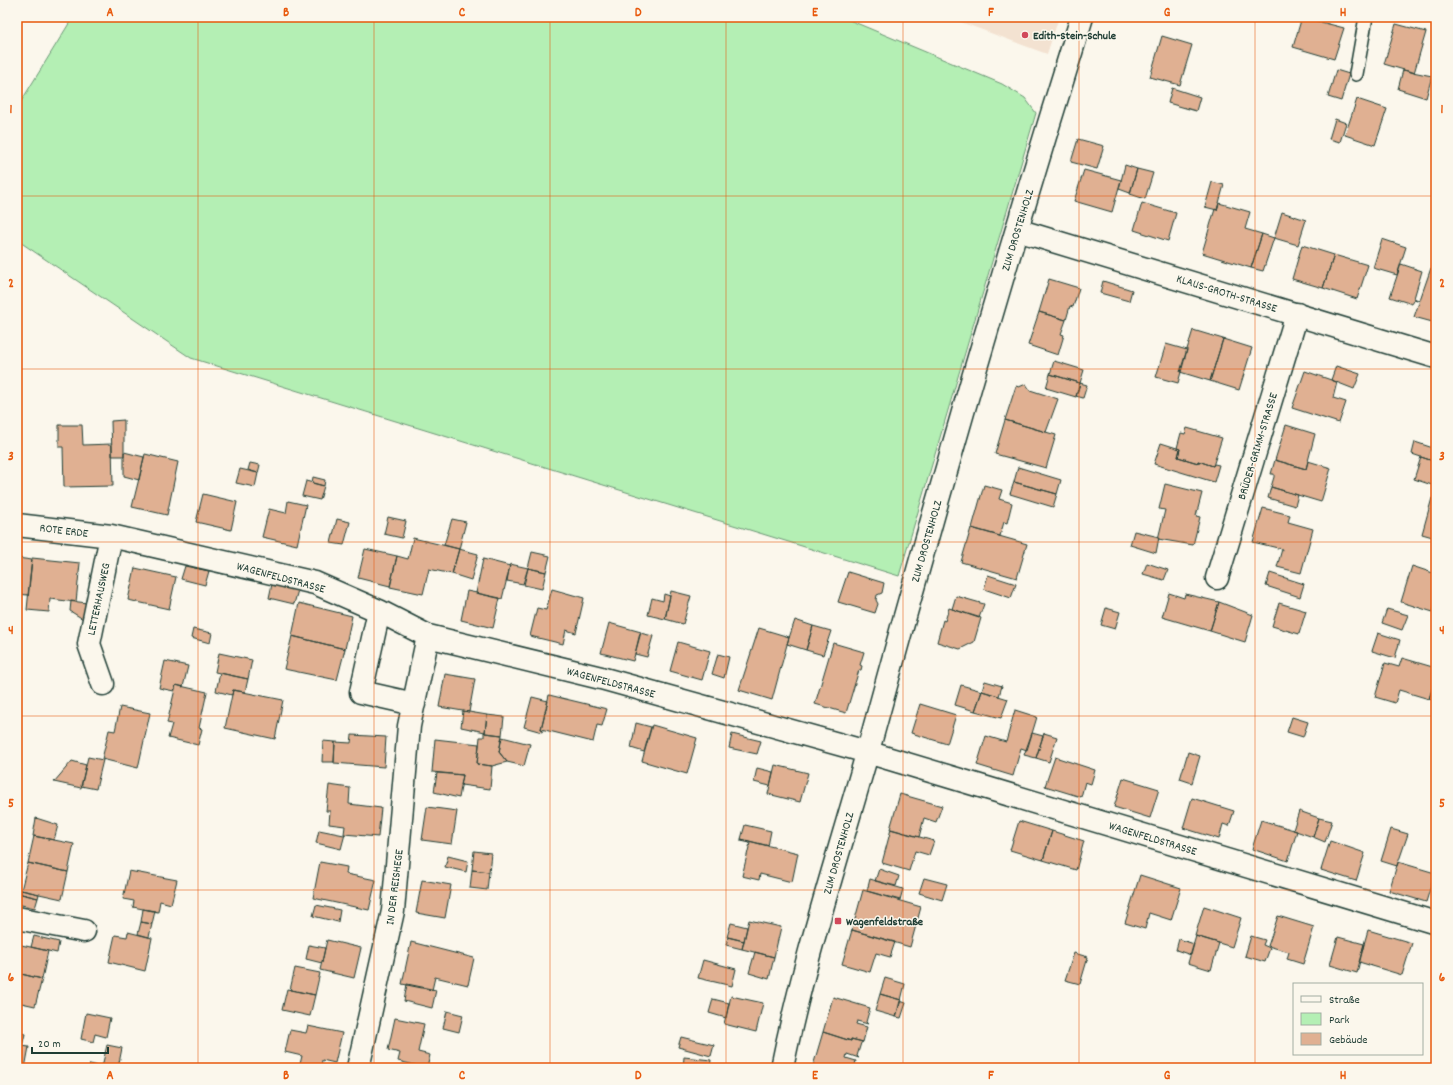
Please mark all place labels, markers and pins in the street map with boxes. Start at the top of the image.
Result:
place label: Edith-Stein-Schule [1033,28,1117,45]
marker: Edith-Stein-Schule [1020,30,1030,40]
place label: Wagenfeldstraße [846,914,924,931]
marker: Wagenfeldstraße [833,916,843,926]

